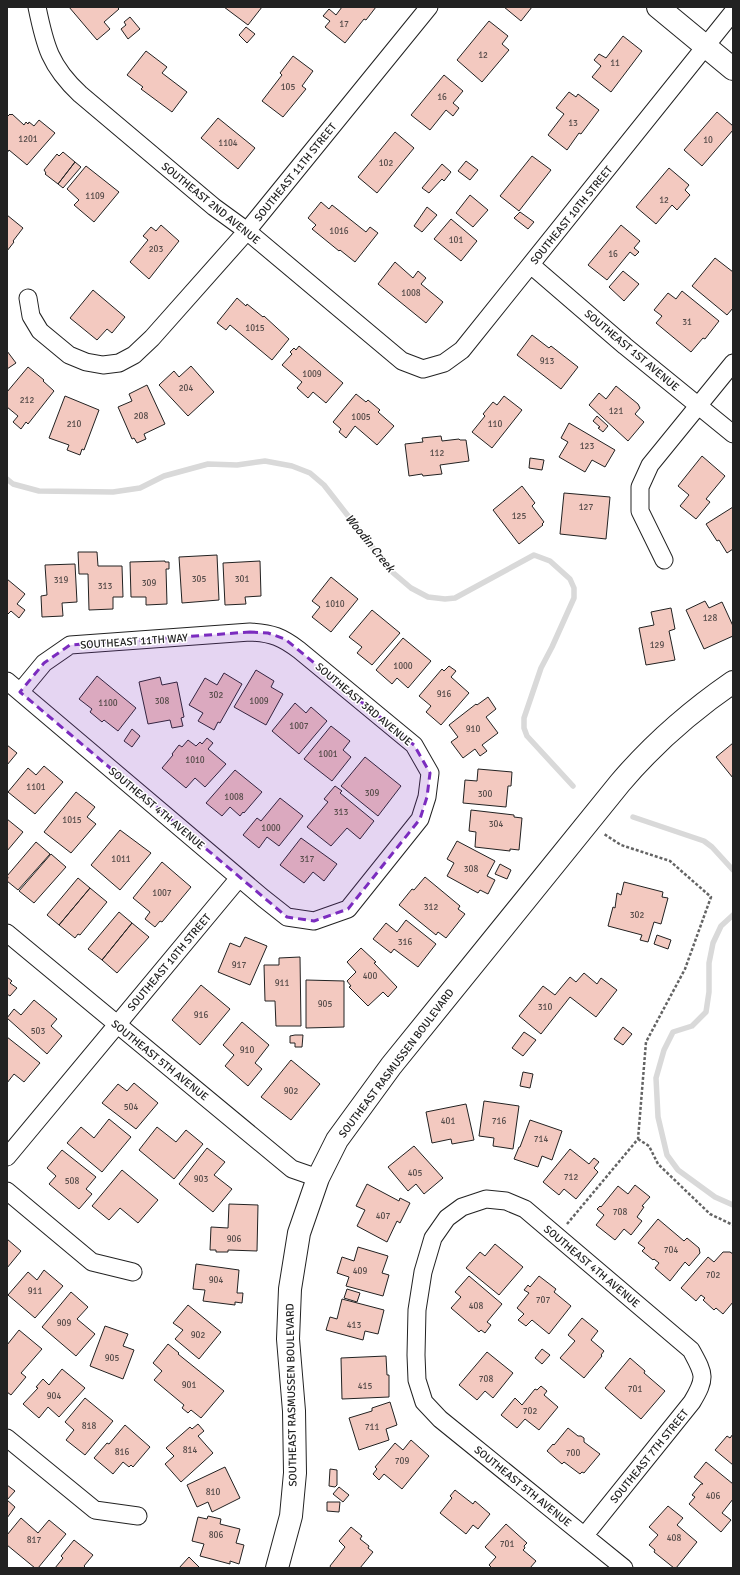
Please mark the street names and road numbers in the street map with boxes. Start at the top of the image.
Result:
street label: SOUTHEAST 11TH STREET [252,120,339,224]
street label: SOUTHEAST 2ND AVENUE [159,160,263,247]
street label: SOUTHEAST 10TH STREET [528,163,615,267]
street label: SOUTHEAST 1ST AVENUE [582,307,682,394]
street label: SOUTHEAST 11TH WAY [80,631,189,652]
street label: SOUTHEAST 3RD AVENUE [313,660,415,749]
street label: SOUTHEAST 4TH AVENUE [106,764,207,852]
street label: SOUTHEAST 10TH STREET [125,911,214,1014]
street label: SOUTHEAST RASMUSSEN BOULEVARD [336,986,457,1140]
street label: SOUTHEAST 5TH AVENUE [109,1017,211,1104]
street label: SOUTHEAST 4TH AVENUE [541,1222,642,1310]
street label: SOUTHEAST RASMUSSEN BOULEVARD [283,1303,300,1487]
street label: SOUTHEAST 7TH STREET [608,1406,692,1506]
street label: SOUTHEAST 5TH AVENUE [472,1443,574,1530]

